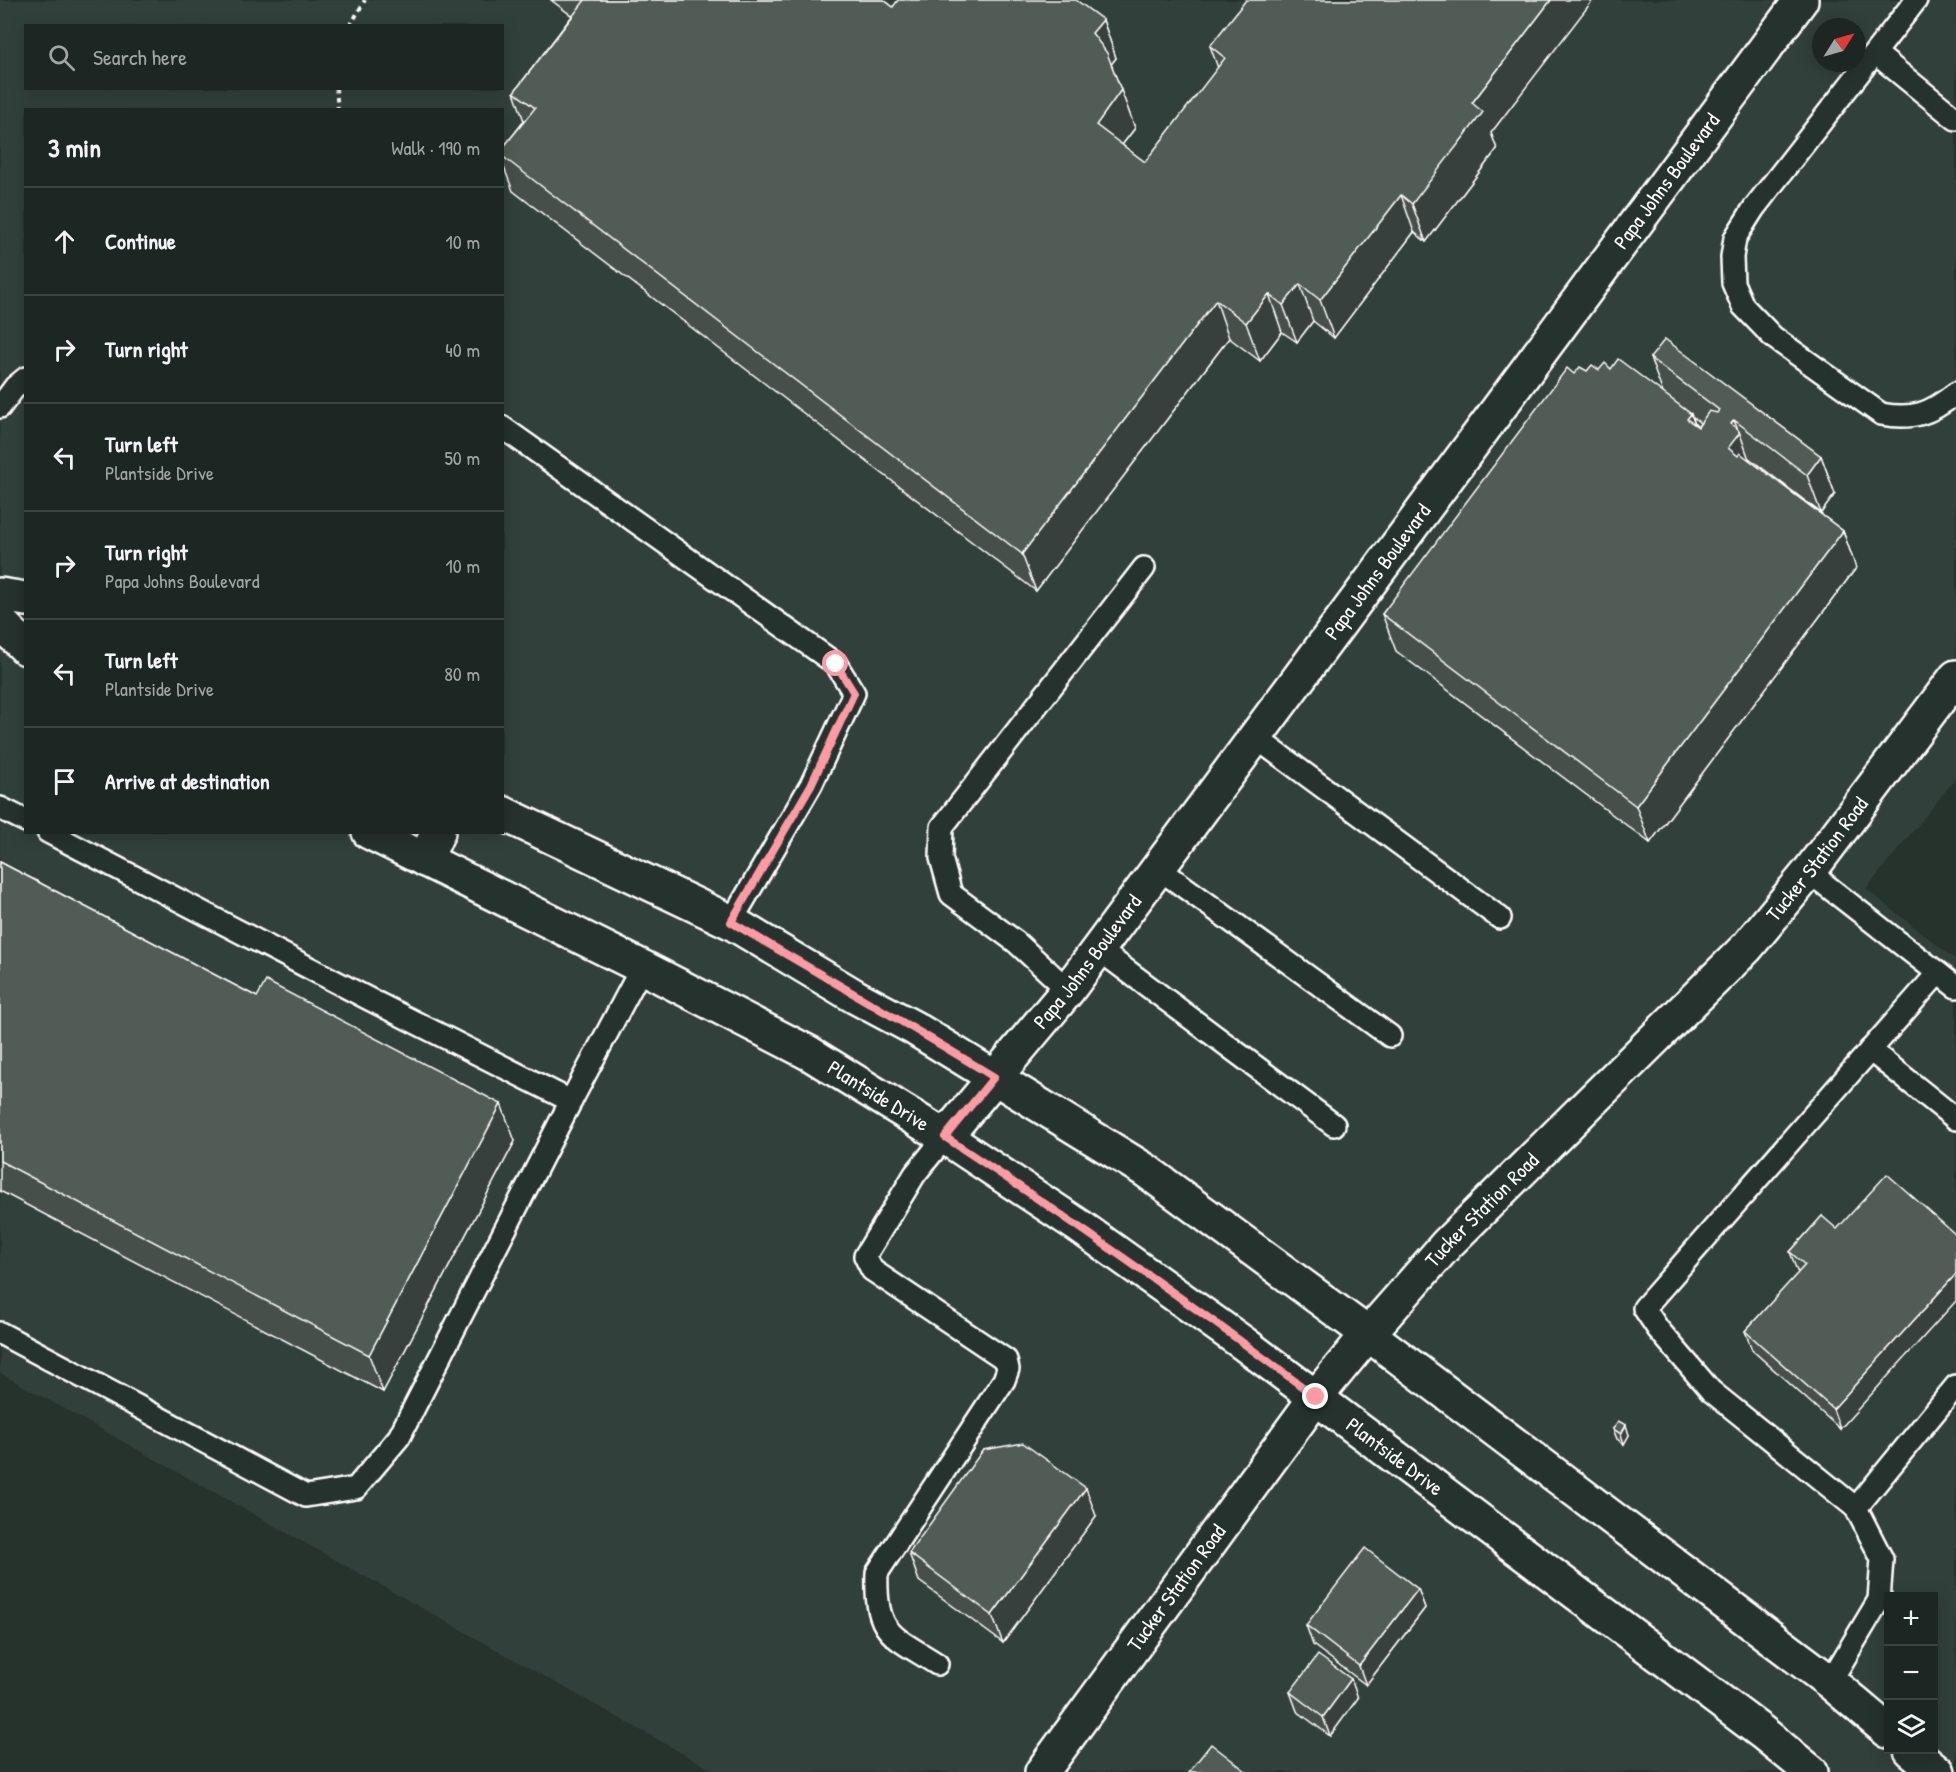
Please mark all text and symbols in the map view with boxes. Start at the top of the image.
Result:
north arrow [1812,18,1866,72]
search box [24,24,504,90]
icon: search [45,41,78,74]
text: Search here [93,42,187,72]
street label: Papa Johns Boulevard [1606,107,1726,255]
text: 3 min [48,130,101,165]
text: Walk · 190 m [391,134,480,161]
icon: ahead [48,225,81,258]
text: Continue [105,226,176,256]
text: 10 m [446,228,480,255]
icon: right [48,333,81,366]
text: Turn right [105,334,188,364]
text: 40 m [445,336,480,363]
text: Turn left [105,429,178,459]
icon: left [48,441,81,474]
text: 50 m [444,444,480,471]
text: Plantside Drive [105,459,214,486]
street label: Papa Johns Boulevard [1317,498,1437,645]
text: Turn right [105,537,188,567]
icon: right [48,549,81,582]
text: 10 m [446,552,480,579]
text: Papa Johns Boulevard [105,567,259,594]
text: Turn left [105,645,178,675]
route start [822,650,848,676]
icon: left [48,657,81,690]
text: 80 m [444,660,480,687]
text: Plantside Drive [105,675,214,702]
icon: arrive [48,765,81,798]
text: Arrive at destination [105,766,270,796]
street label: Tucker Station Road [1759,791,1875,927]
street label: Papa Johns Boulevard [1026,888,1148,1035]
street label: Plantside Drive [822,1053,935,1138]
street label: Tucker Station Road [1418,1146,1545,1273]
route end [1302,1383,1328,1409]
street label: Plantside Drive [1340,1410,1449,1502]
street label: Tucker Station Road [1120,1518,1232,1657]
map controls [1884,1592,1938,1754]
button: + [1884,1592,1938,1646]
button: − [1884,1646,1938,1700]
button: layers [1884,1700,1938,1754]

